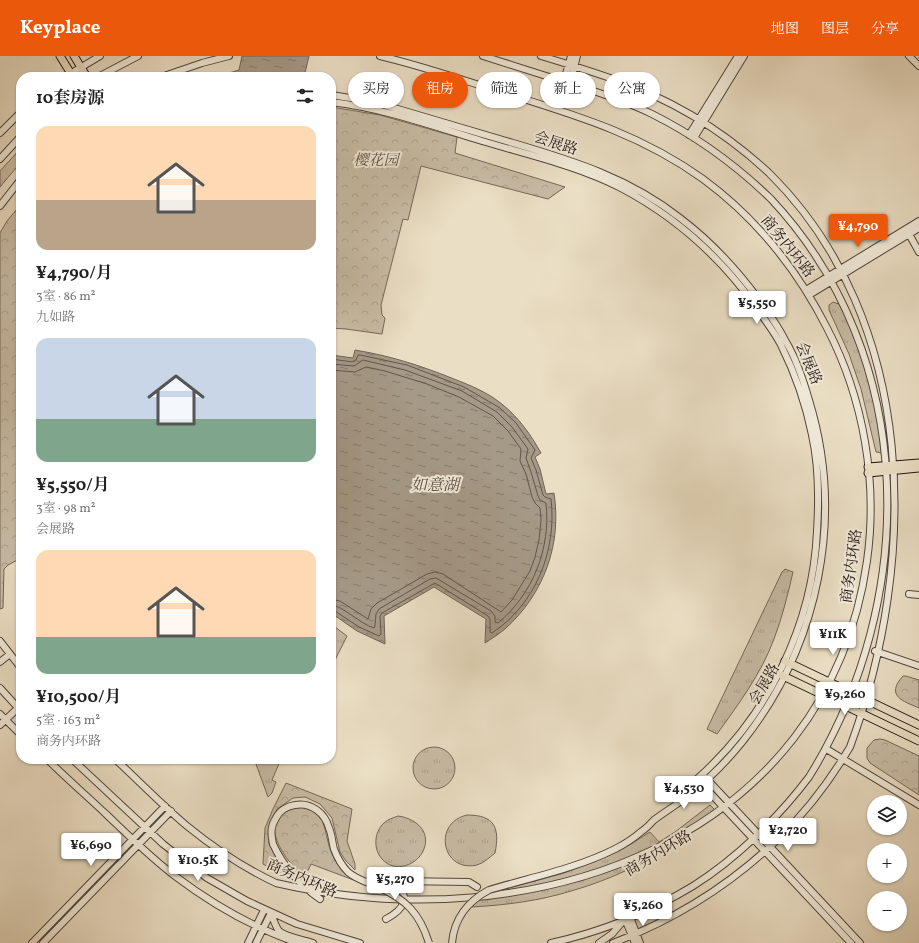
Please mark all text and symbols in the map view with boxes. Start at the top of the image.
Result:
text: Keyplace [20,15,101,41]
text: 地图 [771,20,799,39]
text: 图层 [821,20,849,39]
text: 分享 [871,20,899,39]
chip: 买房 [348,72,404,108]
chip: 租房 [412,72,468,108]
chip: 筛选 [476,72,532,108]
chip: 新上 [540,72,596,108]
chip: 公寓 [604,72,660,108]
icon: filters [294,85,316,107]
text: 10套房源 [36,87,104,110]
street label: 会展路 [531,127,580,161]
park label: 樱花园 [353,151,400,172]
icon: home [140,152,212,224]
street label: 商务内环路 [755,211,819,283]
pin: ¥4,790 [825,214,891,248]
text: ¥4,790 [838,218,878,236]
text: ¥4,790/月 [36,262,113,285]
text: 3室 · 86 m² [36,288,96,306]
pin: ¥5,550 [724,291,790,325]
text: ¥5,550 [738,295,776,313]
text: 九如路 [36,309,75,327]
street label: 会展路 [789,339,826,388]
icon: home [140,364,212,436]
text: ¥5,550/月 [36,474,110,497]
water label: 如意湖 [411,475,462,497]
text: 3室 · 98 m² [36,500,96,518]
text: 会展路 [36,521,75,539]
street label: 商务内环路 [837,528,868,605]
icon: home [140,576,212,648]
pin: ¥11K [809,622,857,656]
text: ¥11K [819,626,847,644]
street label: 会展路 [745,660,786,709]
pin: ¥9,260 [812,682,878,716]
text: ¥10,500/月 [36,686,121,709]
text: ¥9,260 [824,686,866,704]
text: 5室 · 163 m² [36,712,100,730]
text: 商务内环路 [36,733,101,751]
pin: ¥4,530 [651,776,717,810]
text: ¥4,530 [664,780,704,798]
map controls [867,795,907,931]
button: layers [867,795,907,835]
pin: ¥2,720 [755,818,821,852]
text: ¥2,720 [768,822,808,840]
street label: 商务内环路 [621,826,696,883]
pin: ¥6,690 [58,833,124,867]
text: ¥6,690 [70,837,112,855]
button: + [867,843,907,883]
pin: ¥10.5K [165,848,231,882]
text: ¥10.5K [178,852,218,870]
street label: 商务内环路 [263,855,340,904]
pin: ¥5,270 [362,867,428,901]
text: ¥5,270 [376,871,414,889]
button: − [867,891,907,931]
pin: ¥5,260 [610,893,676,927]
text: ¥5,260 [623,897,663,915]

